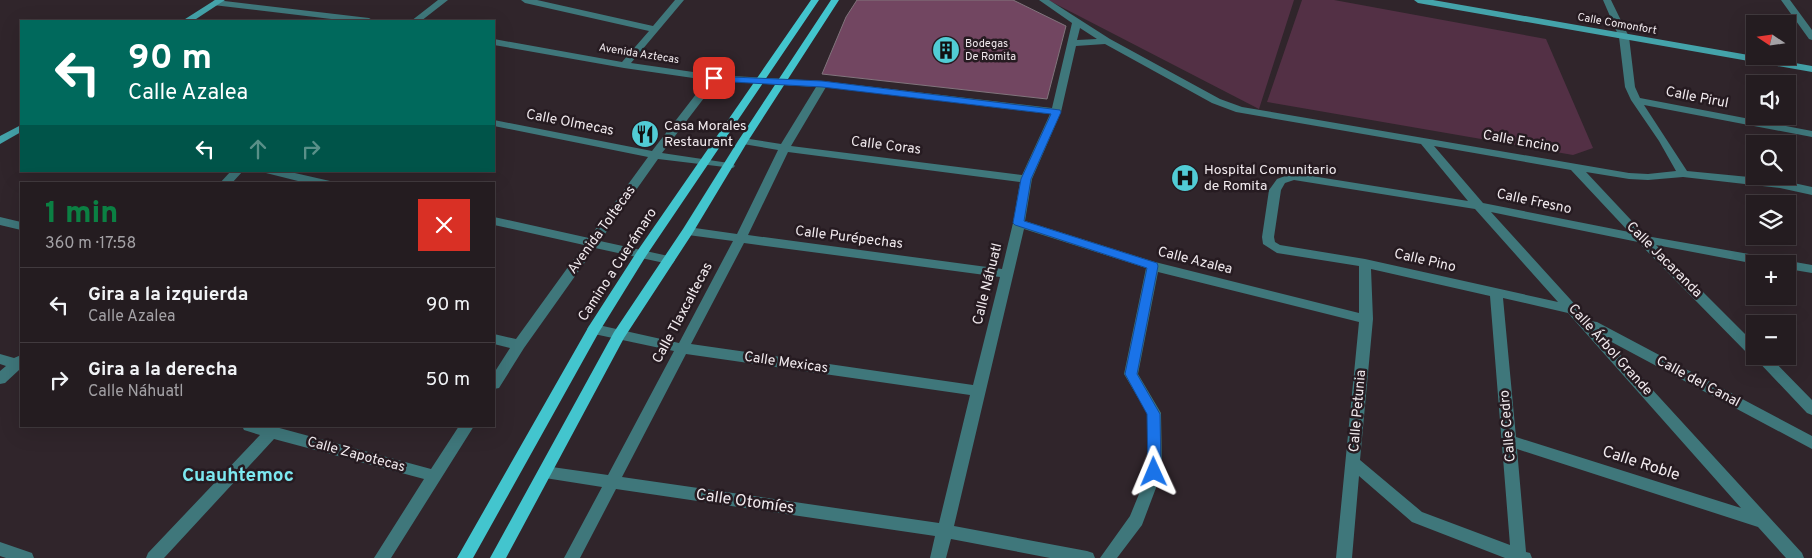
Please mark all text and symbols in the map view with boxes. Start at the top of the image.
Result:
street label: Calle Comonfort [1576,10,1658,38]
north arrow [1746,15,1796,65]
map controls [1746,15,1796,365]
building icon: Bodegas De Romita [931,35,961,65]
text: 90 m [128,37,212,81]
place label: Bodegas De Romita [965,37,1016,64]
icon: left [45,40,110,105]
street label: Avenida Aztecas [598,41,680,67]
pin [693,57,735,99]
icon: arrive [700,64,728,92]
button: sound [1746,75,1796,125]
text: Calle Azalea [128,80,248,107]
street label: Calle Pirul [1664,84,1730,112]
street label: Calle Olmecas [525,106,615,140]
place label: Casa Morales Restaurant [664,118,747,151]
restaurant icon: Casa Morales Restaurant [630,119,660,149]
street label: Calle Encino [1481,127,1561,157]
street label: Calle Coras [850,133,922,159]
icon: left [191,135,219,163]
icon: ahead [244,135,272,163]
icon: right [297,135,325,163]
button: search [1746,135,1796,185]
place label: Hospital Comunitario de Romita [1204,162,1337,195]
hospital icon: Hospital Comunitario de Romita [1170,163,1200,193]
street label: Avenida Toltecas [564,182,640,278]
street label: Calle Fresno [1495,186,1573,218]
button: layers [1746,195,1796,245]
text: 1 min [45,196,118,233]
button: close [418,199,470,251]
street label: Camino a Cuerámaro [575,205,661,325]
street label: Calle Jacaranda [1623,219,1705,301]
street label: Calle Purépechas [794,223,904,253]
text: 360 m · 17:58 [45,234,136,254]
street label: Calle Náhuatl [970,241,1006,327]
street label: Calle Azalea [1156,244,1234,278]
street label: Calle Pino [1392,246,1458,276]
button: + [1746,255,1796,305]
street label: Calle Tlaxcaltecas [649,260,717,366]
text: Gira a la izquierda [88,283,248,307]
icon: left [45,291,73,319]
text: 90 m [426,293,470,317]
street label: Calle Árbol Grande [1564,300,1656,399]
text: Calle Azalea [88,307,175,327]
button: − [1746,315,1796,365]
street label: Calle Mexicas [743,349,829,377]
street label: Calle del Canal [1653,353,1743,411]
text: Gira a la derecha [88,358,238,382]
icon: right [45,366,73,394]
text: 50 m [425,368,470,392]
street label: Calle Petunia [1346,369,1370,453]
text: Calle Náhuatl [88,382,184,402]
street label: Calle Cedro [1496,389,1520,463]
street label: Calle Zapotecas [305,434,407,476]
street label: Calle Roble [1600,442,1682,486]
position arrow [1127,445,1179,497]
district label: Cuauhtemoc [182,464,294,488]
street label: Calle Otomíes [694,485,796,519]

